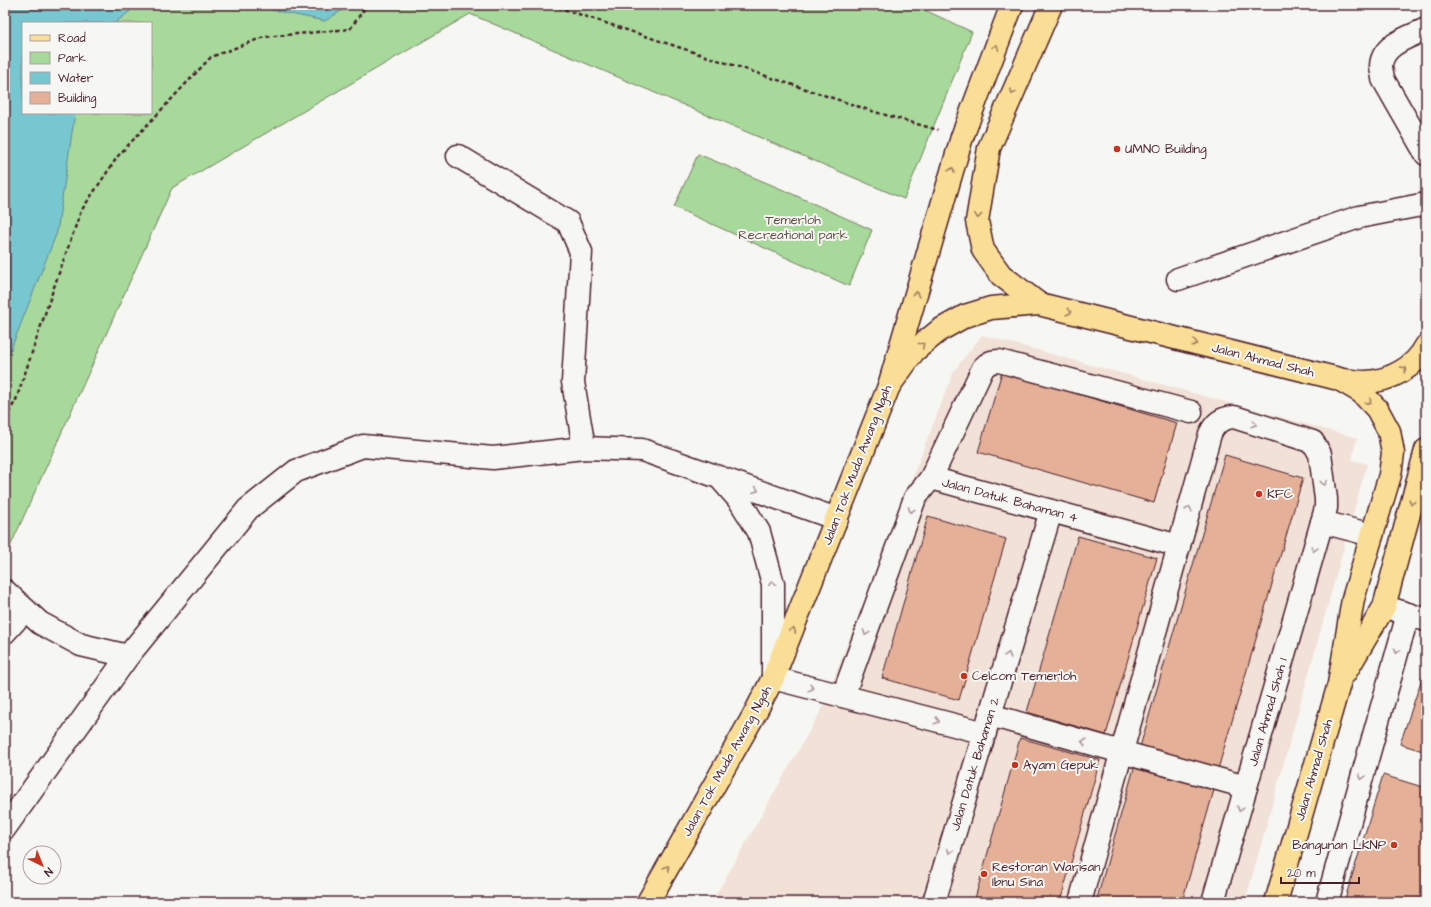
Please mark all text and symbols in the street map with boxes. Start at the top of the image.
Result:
legend [22,22,152,114]
text: Road [58,30,86,47]
one-way arrow [991,44,999,51]
text: Park [58,50,86,67]
text: Water [58,70,94,87]
one-way arrow [1010,88,1018,96]
text: Building [58,90,96,108]
place label: UMNO Building [1125,140,1207,159]
marker: UMNO Building [1112,144,1122,154]
one-way arrow [947,166,956,173]
park label: Temerloh Recreational park [738,211,848,244]
one-way arrow [974,213,983,220]
one-way arrow [911,291,920,298]
one-way arrow [1065,307,1072,316]
one-way arrow [1192,339,1198,347]
street label: Jalan Ahmad Shah [1210,339,1317,382]
one-way arrow [918,342,925,349]
one-way arrow [1399,367,1406,374]
street label: Jalan Tok Muda Awang Ngah [818,382,897,548]
one-way arrow [1364,397,1371,404]
one-way arrow [1250,419,1257,428]
street label: Jalan Datuk Bahaman 4 [940,473,1080,527]
one-way arrow [1319,480,1328,486]
place label: KFC [1267,485,1293,503]
one-way arrow [752,486,759,494]
marker: KFC [1254,489,1264,499]
one-way arrow [1408,498,1417,505]
one-way arrow [1184,505,1193,512]
one-way arrow [907,507,915,514]
one-way arrow [1310,546,1319,553]
one-way arrow [768,580,776,586]
one-way arrow [788,626,796,633]
one-way arrow [863,629,871,636]
one-way arrow [1393,648,1402,655]
one-way arrow [1003,652,1012,659]
street label: Jalan Ahmad Shah 1 [1244,655,1292,768]
place label: Celcom Temerloh [972,667,1077,685]
marker: Celcom Temerloh [959,671,969,681]
street label: Jalan Tok Muda Awang Ngah [678,682,777,840]
one-way arrow [807,683,814,692]
street label: Jalan Datuk Bahaman 2 [946,694,1004,833]
one-way arrow [934,716,940,724]
street label: Jalan Ahmad Shah [1291,716,1337,823]
one-way arrow [1081,738,1088,747]
place label: Ayam Gepuk [1023,756,1098,775]
marker: Ayam Gepuk [1010,760,1020,770]
one-way arrow [1358,773,1367,780]
one-way arrow [1236,805,1245,812]
place label: Bangunan LKNP [1292,836,1387,855]
marker: Bangunan LKNP [1389,840,1399,850]
north arrow [22,845,62,885]
one-way arrow [946,847,955,854]
place label: Restoran Warisan Ibnu Sina [992,858,1101,891]
scale bar [1281,859,1359,885]
text: N [41,864,56,880]
one-way arrow [662,865,669,872]
text: 20 m [1287,865,1316,882]
marker: Restoran Warisan Ibnu Sina [979,869,989,879]

